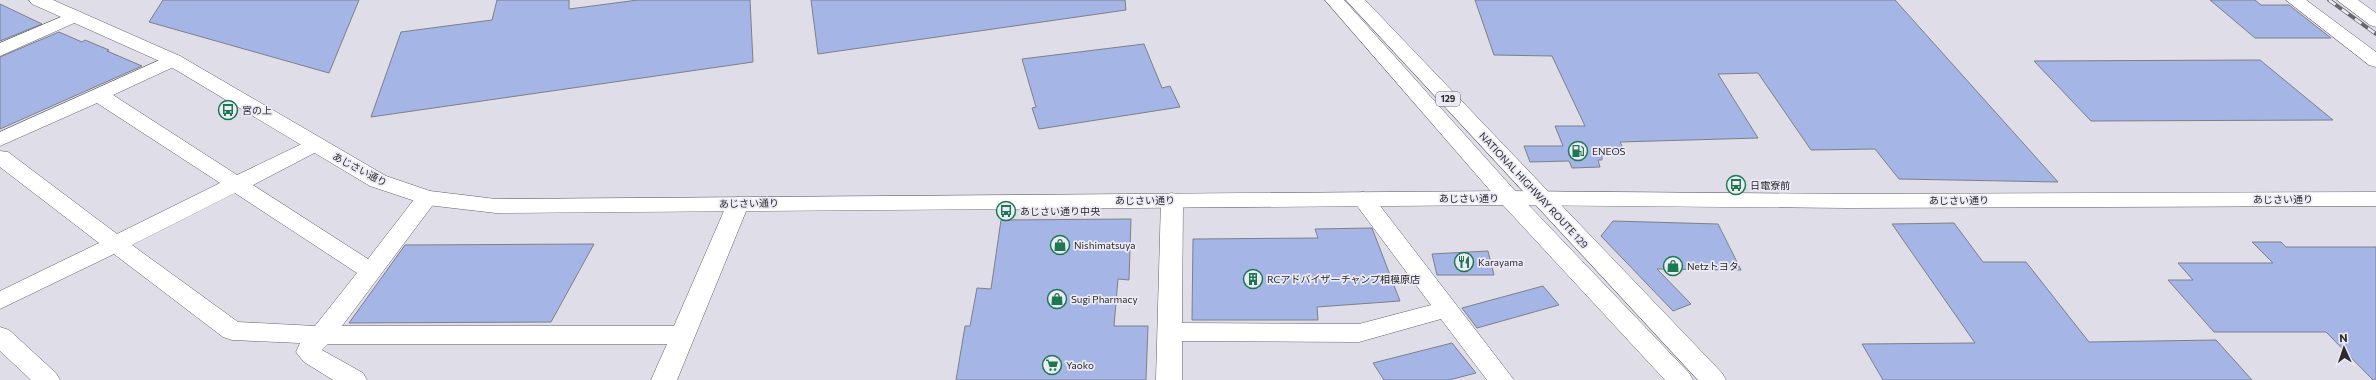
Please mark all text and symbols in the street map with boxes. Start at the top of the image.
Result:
road number: 129 [1436,92,1460,106]
bus stop icon: 宮の上 [217,99,239,121]
place label: 宮の上 [242,104,272,116]
street label: NATIONAL HIGHWAY ROUTE 129 [1477,130,1591,250]
fuel station icon: ENEOS [1567,140,1589,162]
place label: ENEOS [1592,145,1626,157]
street label: あじさい通り [331,150,389,188]
bus stop icon: 日電寮前 [1725,174,1747,196]
place label: 日電寮前 [1750,179,1790,191]
street label: あじさい通り [1439,192,1499,204]
street label: あじさい通り [2253,193,2313,205]
street label: あじさい通り [1115,194,1175,206]
street label: あじさい通り [1929,194,1989,206]
street label: あじさい通り [719,196,779,210]
bus stop icon: あじさい通り中央 [995,200,1017,222]
place label: あじさい通り中央 [1020,205,1101,217]
shop icon: Nishimatsuya [1049,234,1071,256]
place label: Nishimatsuya [1074,239,1135,251]
restaurant icon: Karayama [1453,251,1475,273]
shop icon: Netzトヨタ [1662,255,1684,277]
place label: Karayama [1478,256,1523,268]
place label: Netzトヨタ [1687,260,1739,272]
building icon: RCアドバイザーチャンプ相模原店 [1242,268,1264,290]
place label: RCアドバイザーチャンプ相模原店 [1267,273,1420,285]
shop icon: Sugi Pharmacy [1046,288,1068,310]
place label: Sugi Pharmacy [1071,293,1138,305]
north arrow [2324,328,2364,368]
text: N [2339,331,2348,344]
supermarket icon: Yaoko [1041,354,1063,376]
place label: Yaoko [1066,359,1094,371]

